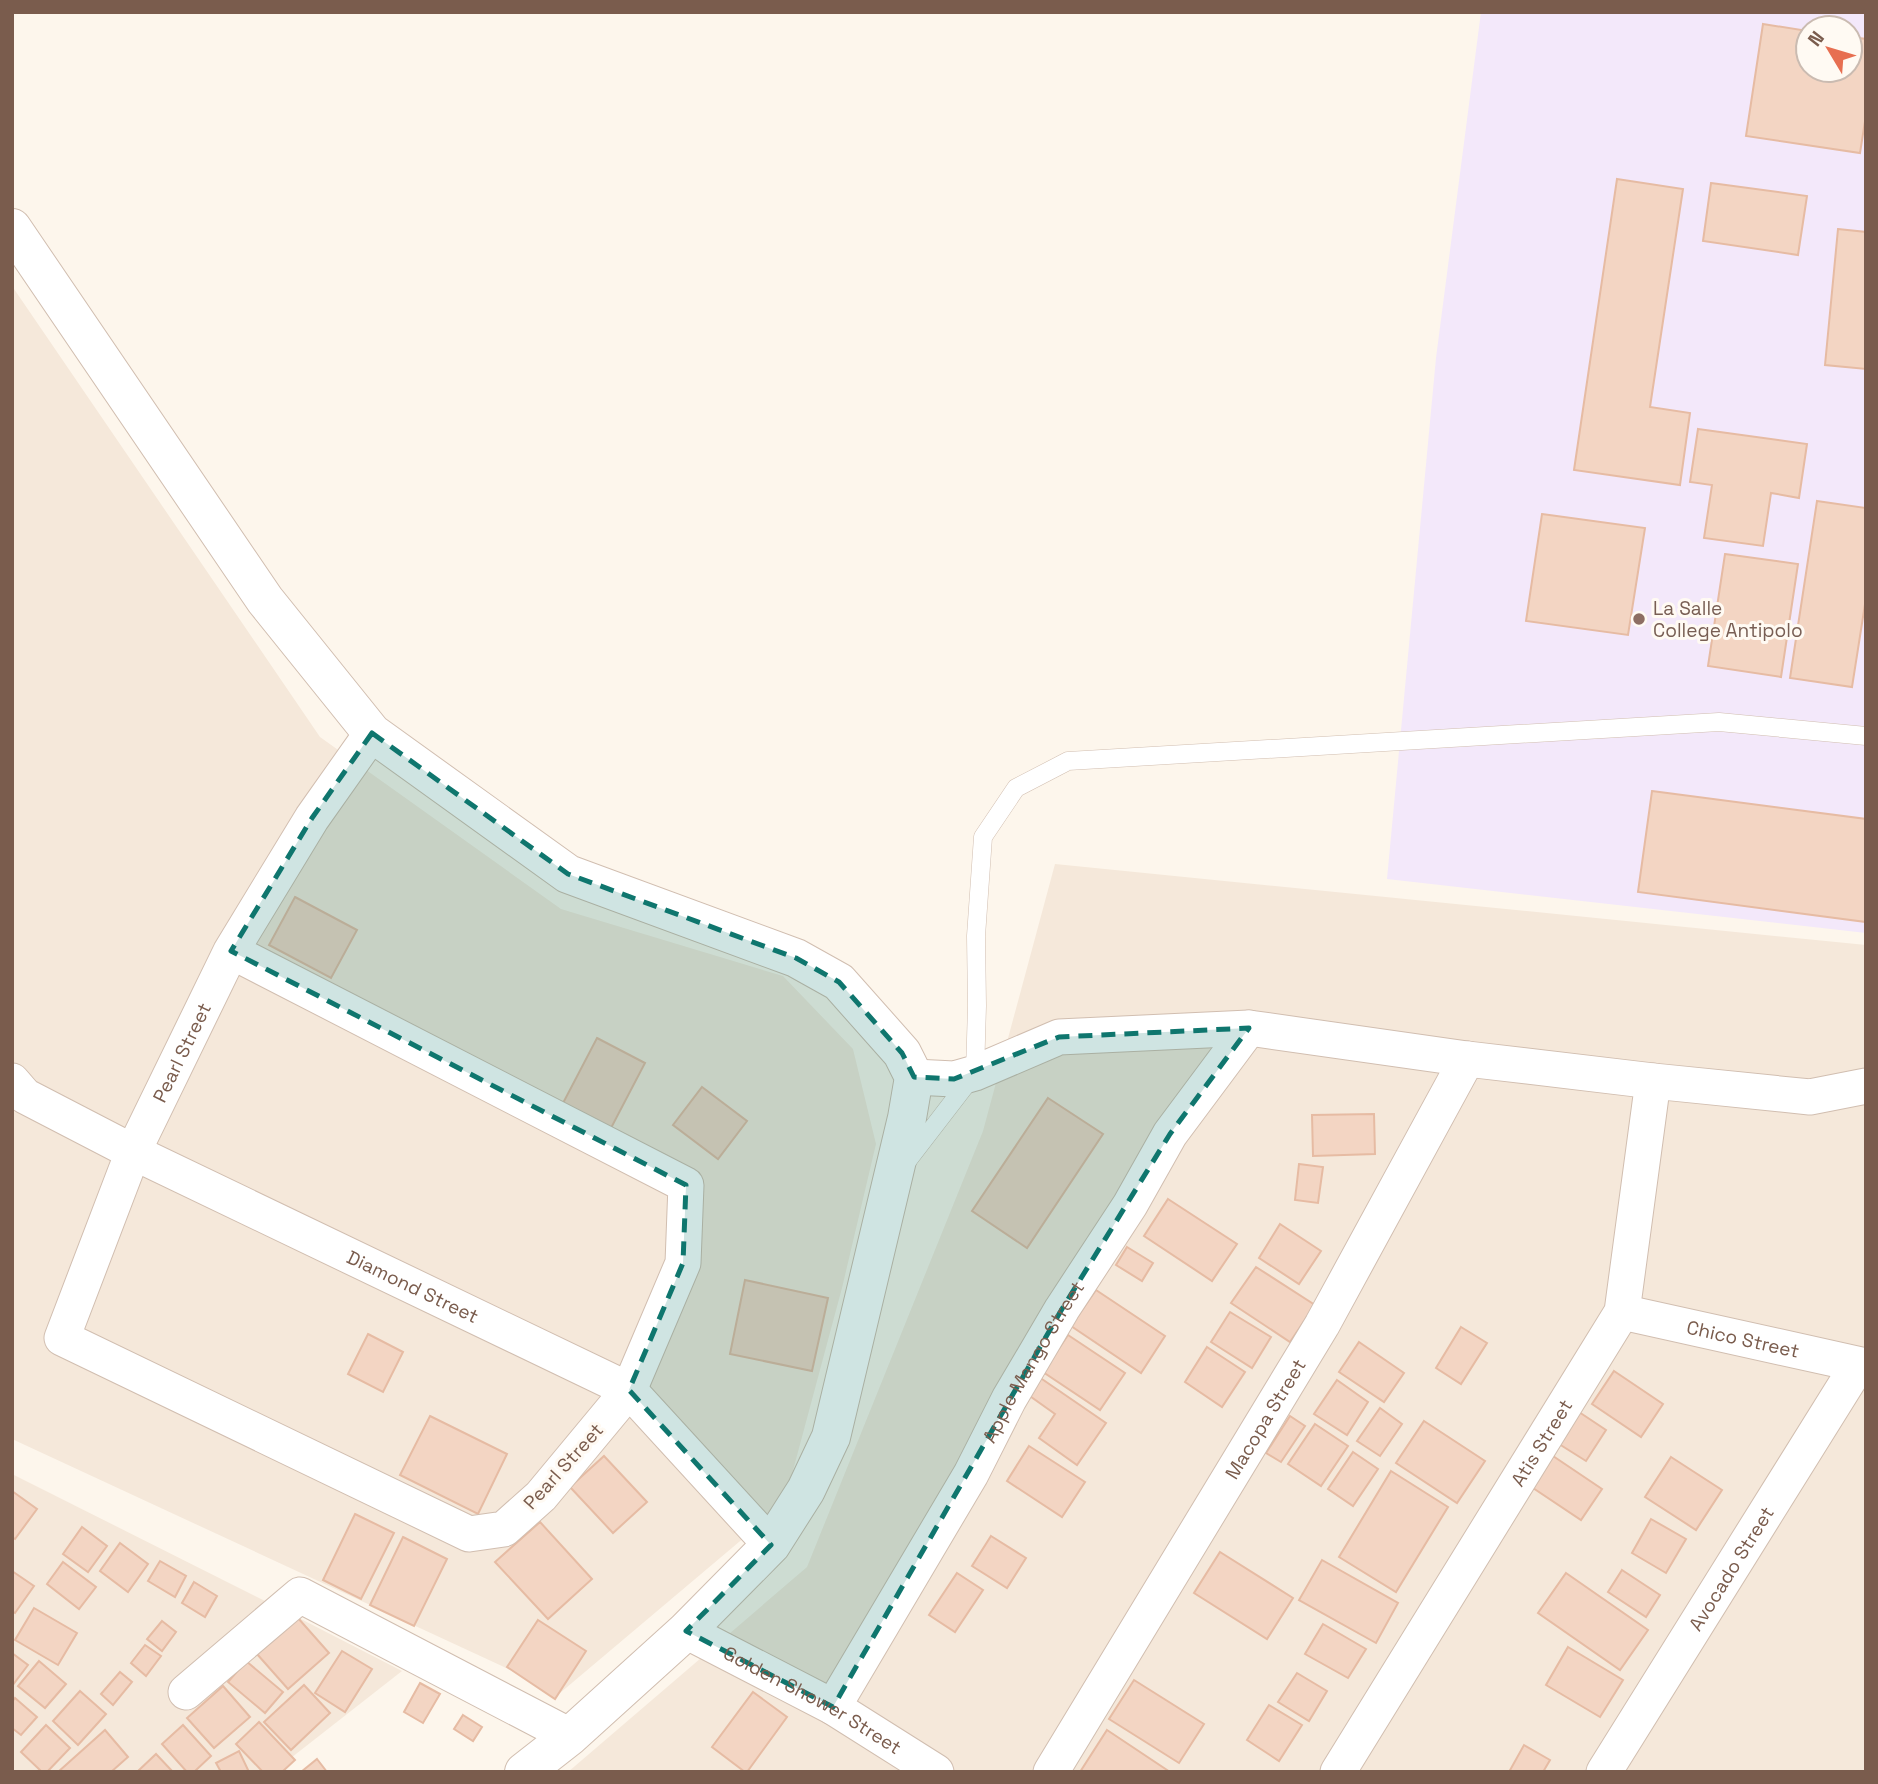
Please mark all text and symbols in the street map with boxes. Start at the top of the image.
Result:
north arrow [1794,14,1864,84]
text: N [1802,26,1830,52]
place label: La Salle College Antipolo [1653,596,1803,643]
marker: La Salle College Antipolo [1631,611,1647,627]
street label: Pearl Street [147,999,217,1107]
street label: Diamond Street [343,1245,483,1329]
street label: Apple Mango Street [977,1276,1090,1447]
street label: Chico Street [1684,1315,1802,1364]
street label: Macopa Street [1219,1354,1312,1484]
street label: Atis Street [1505,1395,1578,1491]
street label: Pearl Street [518,1418,609,1515]
street label: Avocado Street [1683,1502,1780,1636]
street label: Golden Shower Street [719,1640,906,1760]

